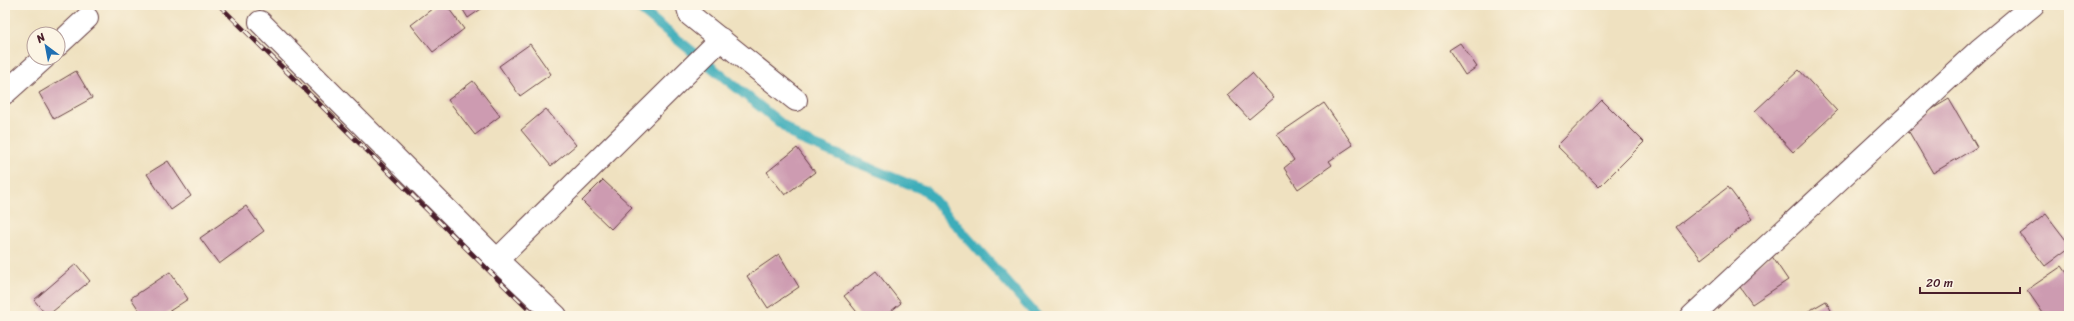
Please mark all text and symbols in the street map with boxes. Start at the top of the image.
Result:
north arrow [26,26,66,66]
text: N [32,28,50,49]
scale bar [1920,269,2020,295]
text: 20 m [1926,272,1953,294]

